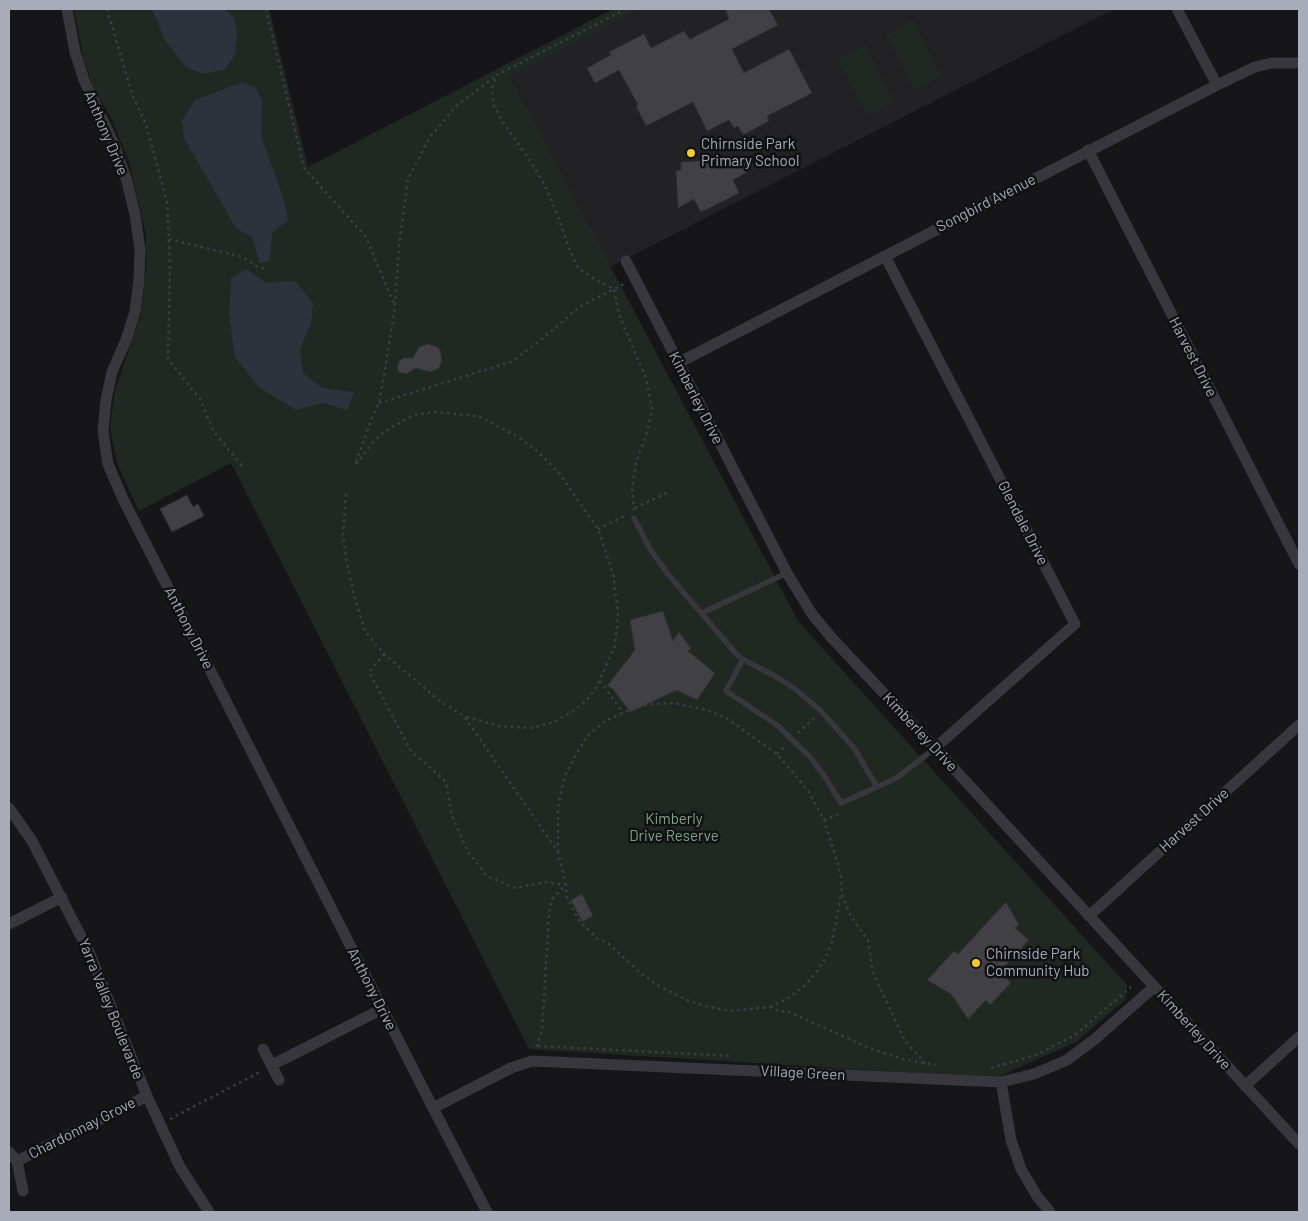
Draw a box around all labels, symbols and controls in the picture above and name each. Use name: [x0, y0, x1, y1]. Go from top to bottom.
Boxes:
street label: Anthony Drive: [80, 88, 132, 178]
place label: Chirnside Park Primary School: [701, 135, 799, 170]
marker: Chirnside Park Primary School: [685, 147, 697, 159]
street label: Songbird Avenue: [933, 170, 1039, 236]
street label: Harvest Drive: [1165, 314, 1221, 400]
street label: Kimberley Drive: [665, 349, 727, 447]
street label: Glendale Drive: [994, 478, 1052, 568]
street label: Anthony Drive: [161, 584, 217, 672]
street label: Kimberley Drive: [879, 689, 961, 775]
street label: Harvest Drive: [1156, 784, 1232, 856]
park label: Kimberly Drive Reserve: [629, 810, 719, 845]
street label: Yarra Valley Boulevarde: [74, 936, 148, 1082]
street label: Anthony Drive: [344, 945, 400, 1033]
place label: Chirnside Park Community Hub: [986, 945, 1089, 980]
marker: Chirnside Park Community Hub: [970, 957, 982, 969]
street label: Kimberley Drive: [1153, 986, 1235, 1074]
street label: Village Green: [760, 1062, 846, 1084]
street label: Chardonnay Grove: [26, 1093, 138, 1163]

